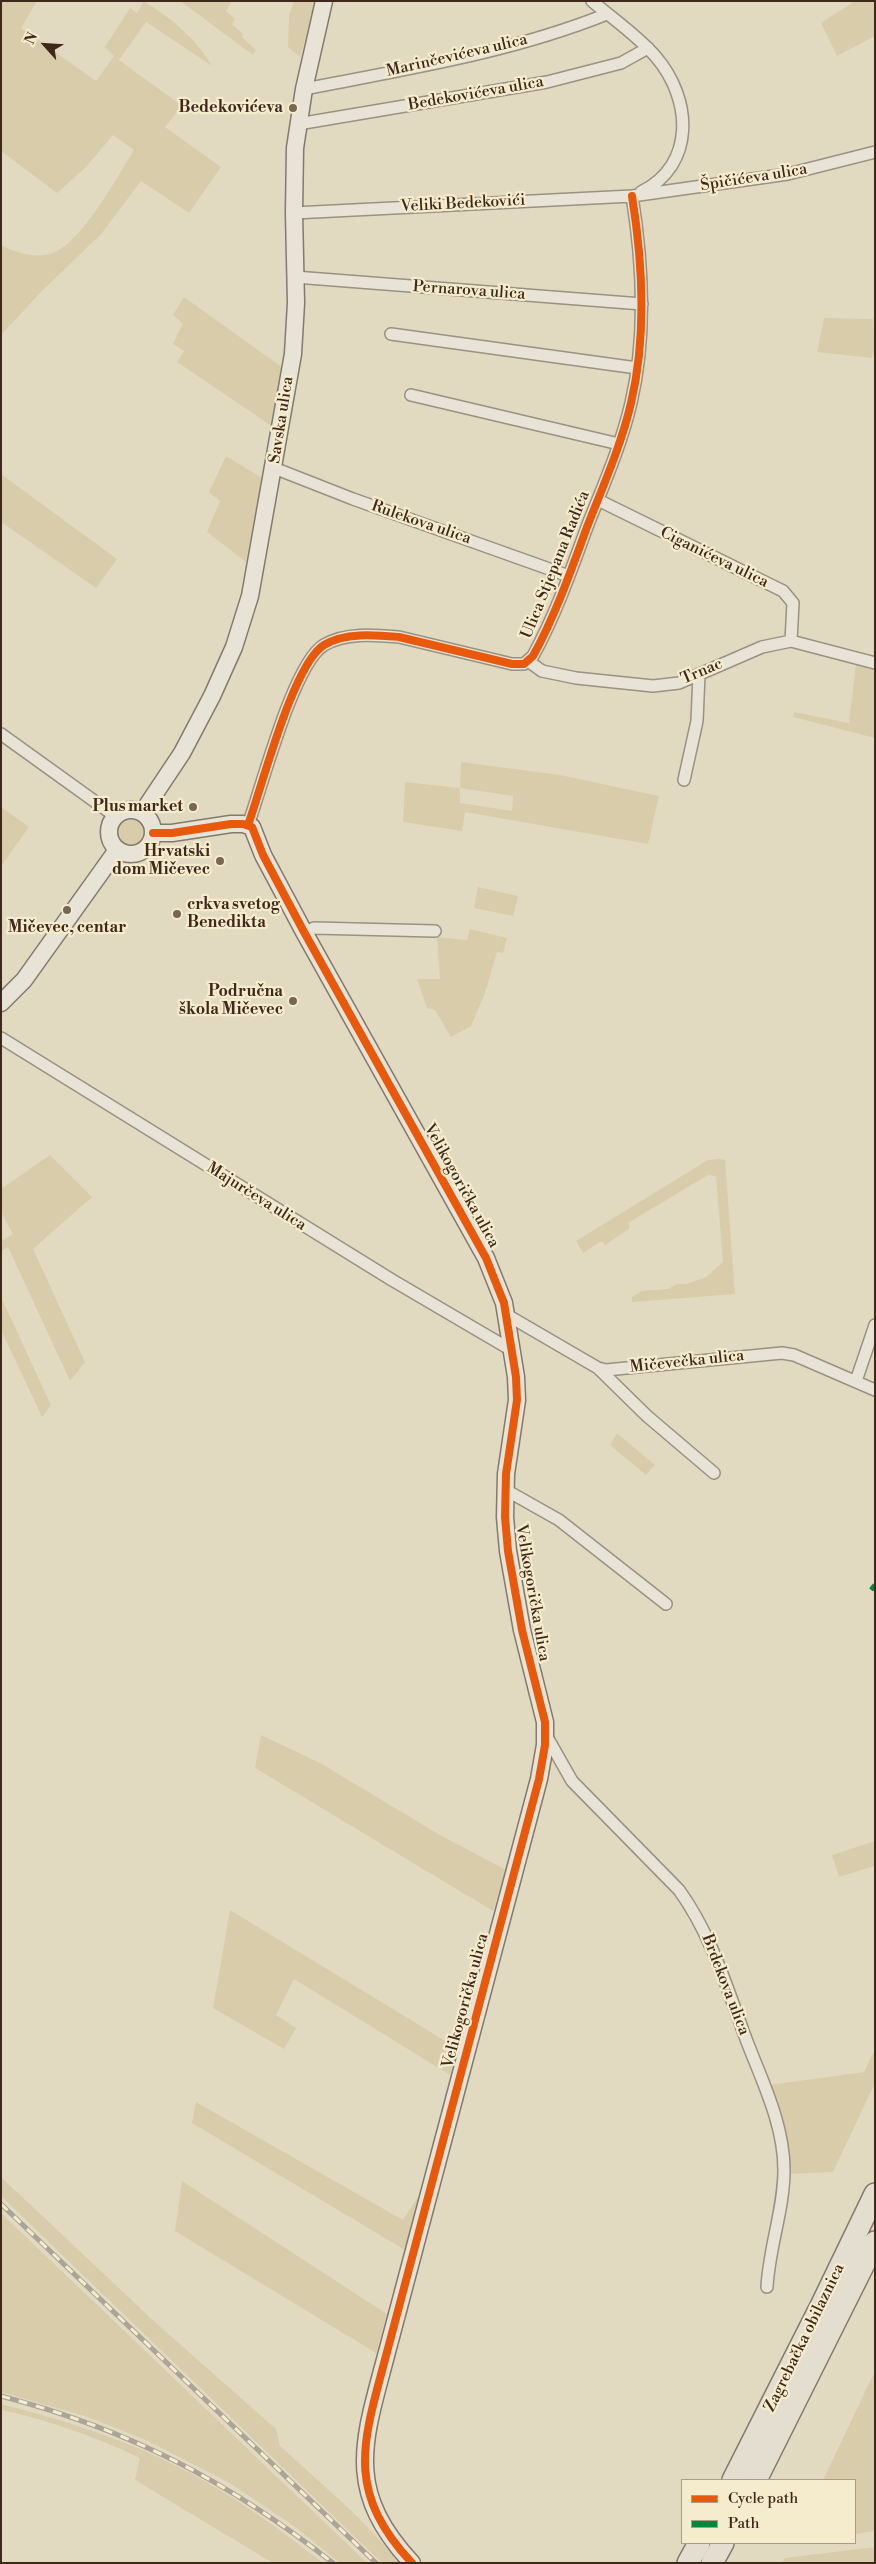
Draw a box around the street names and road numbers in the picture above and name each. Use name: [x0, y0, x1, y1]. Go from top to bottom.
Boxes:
street label: Marinčevićeva ulica: [385, 30, 529, 82]
street label: Bedekovićeva ulica: [407, 73, 545, 115]
street label: Špičićeva ulica: [699, 160, 809, 196]
street label: Veliki Bedekovići: [400, 191, 526, 217]
street label: Pernarova ulica: [412, 277, 526, 305]
street label: Savska ulica: [266, 375, 298, 465]
street label: Ulica Stjepana Radića: [518, 488, 594, 642]
street label: Rulekova ulica: [369, 497, 473, 549]
street label: Ciganićeva ulica: [657, 523, 771, 593]
street label: Trnac: [678, 655, 726, 689]
street label: Velikogorička ulica: [419, 1121, 503, 1251]
street label: Majurčeva ulica: [203, 1159, 309, 1235]
street label: Mičevečka ulica: [629, 1346, 745, 1378]
street label: Velikogorička ulica: [510, 1523, 554, 1663]
street label: Velikogorička ulica: [439, 1931, 493, 2071]
street label: Brdekova ulica: [697, 1932, 753, 2038]
street label: Zagrebačka obilaznica: [761, 2261, 849, 2415]

